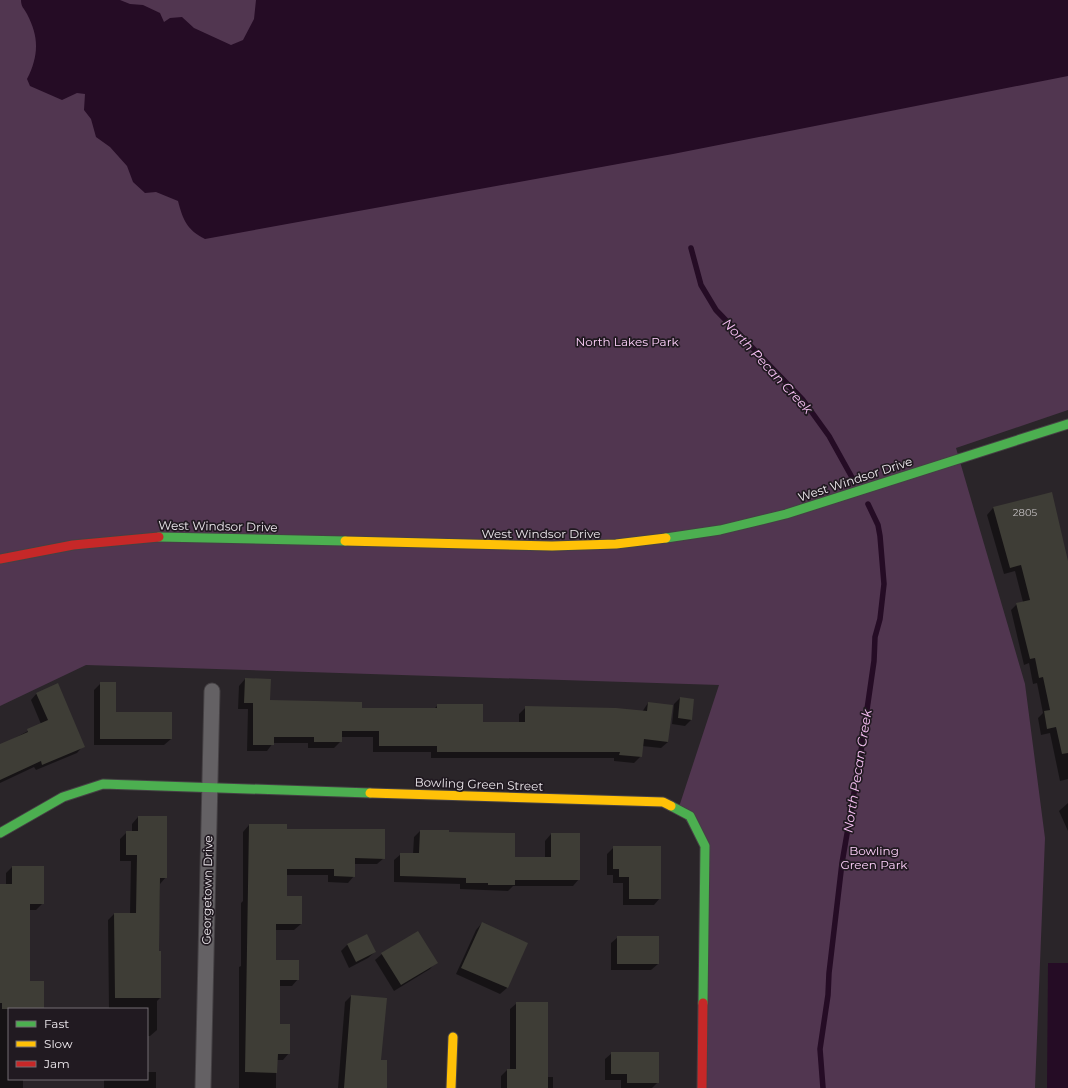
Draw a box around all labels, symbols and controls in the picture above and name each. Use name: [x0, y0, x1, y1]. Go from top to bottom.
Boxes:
water label: North Pecan Creek: [720, 315, 817, 418]
park label: North Lakes Park: [575, 334, 679, 349]
street label: West Windsor Drive: [796, 453, 914, 505]
house number: 2805: [1013, 506, 1038, 519]
street label: West Windsor Drive: [158, 517, 278, 535]
street label: West Windsor Drive: [481, 526, 601, 541]
water label: North Pecan Creek: [839, 707, 875, 834]
street label: Bowling Green Street: [414, 774, 544, 794]
street label: Georgetown Drive: [199, 835, 215, 945]
park label: Bowling Green Park: [840, 843, 908, 872]
legend: [8, 1008, 148, 1080]
text: Fast: [44, 1016, 69, 1031]
text: Slow: [44, 1036, 73, 1051]
text: Jam: [43, 1056, 70, 1071]

